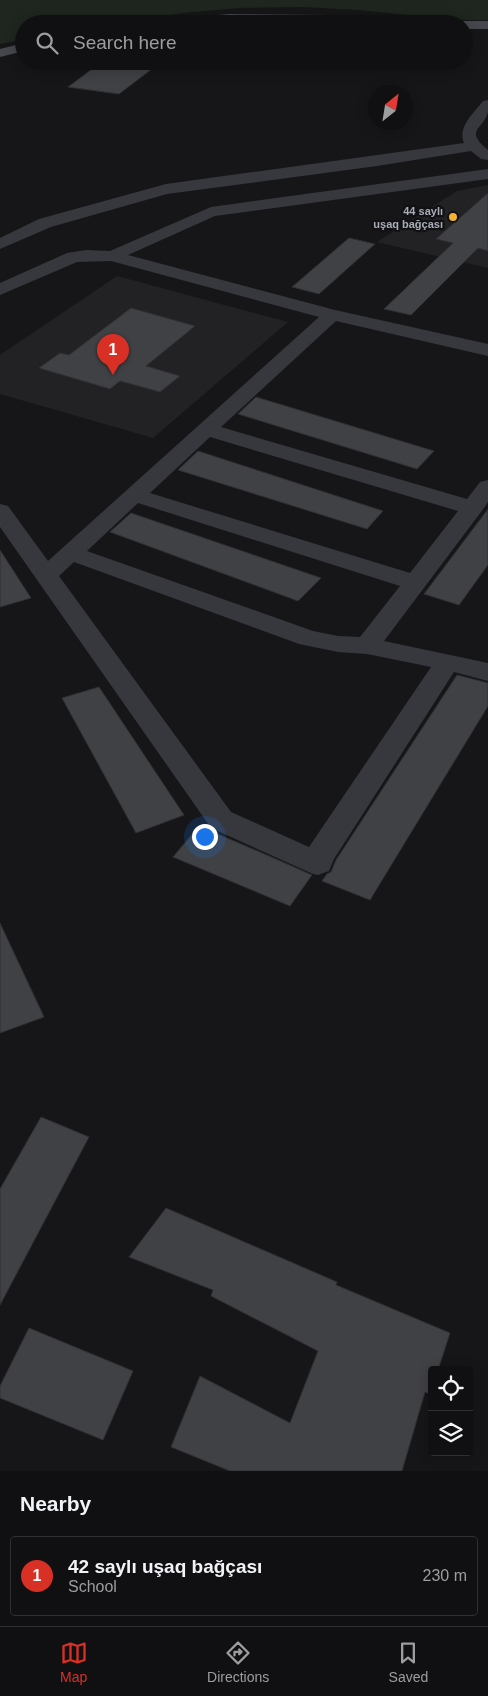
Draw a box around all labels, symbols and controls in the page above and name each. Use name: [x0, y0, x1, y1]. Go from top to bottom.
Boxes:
search box: [15, 15, 473, 70]
icon: search: [33, 29, 61, 57]
text: Search here: [73, 32, 177, 53]
north arrow: [368, 85, 413, 130]
place label: 44 saylı uşaq bağçası: [373, 205, 443, 230]
marker: 44 saylı uşaq bağçası: [447, 211, 459, 223]
pin: 1: [97, 334, 129, 375]
your location: [192, 824, 218, 850]
map controls: [428, 1366, 473, 1456]
button: locate: [428, 1366, 473, 1411]
button: layers: [428, 1411, 473, 1456]
text: Nearby: [20, 1492, 91, 1515]
text: 42 saylı uşaq bağçası: [68, 1556, 262, 1577]
text: 1: [33, 1567, 41, 1584]
text: 230 m: [423, 1567, 467, 1584]
text: School: [68, 1578, 117, 1595]
tab: Map: [60, 1639, 88, 1685]
tab: Directions: [207, 1639, 269, 1685]
tab: Saved: [389, 1639, 428, 1685]

